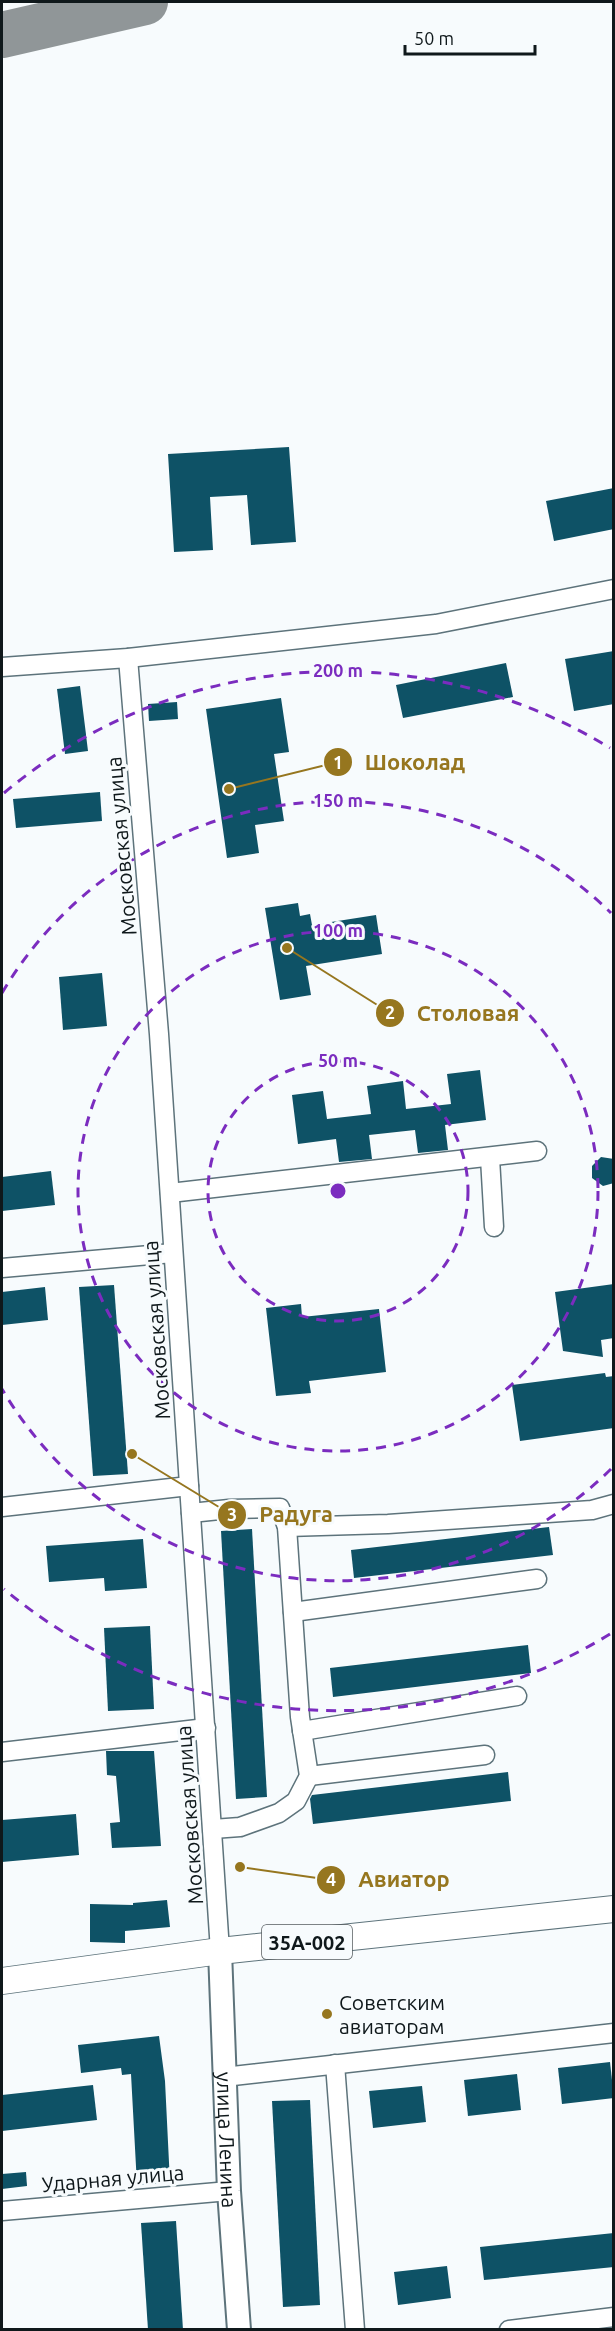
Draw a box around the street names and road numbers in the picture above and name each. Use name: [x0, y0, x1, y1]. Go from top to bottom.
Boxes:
street label: Московская улица: [101, 756, 141, 936]
street label: Московская улица: [138, 1240, 174, 1420]
street label: Московская улица: [171, 1725, 207, 1905]
road number: 35А-002: [262, 1925, 352, 1959]
street label: улица Ленина: [213, 2071, 242, 2209]
street label: Ударная улица: [41, 2160, 185, 2196]

